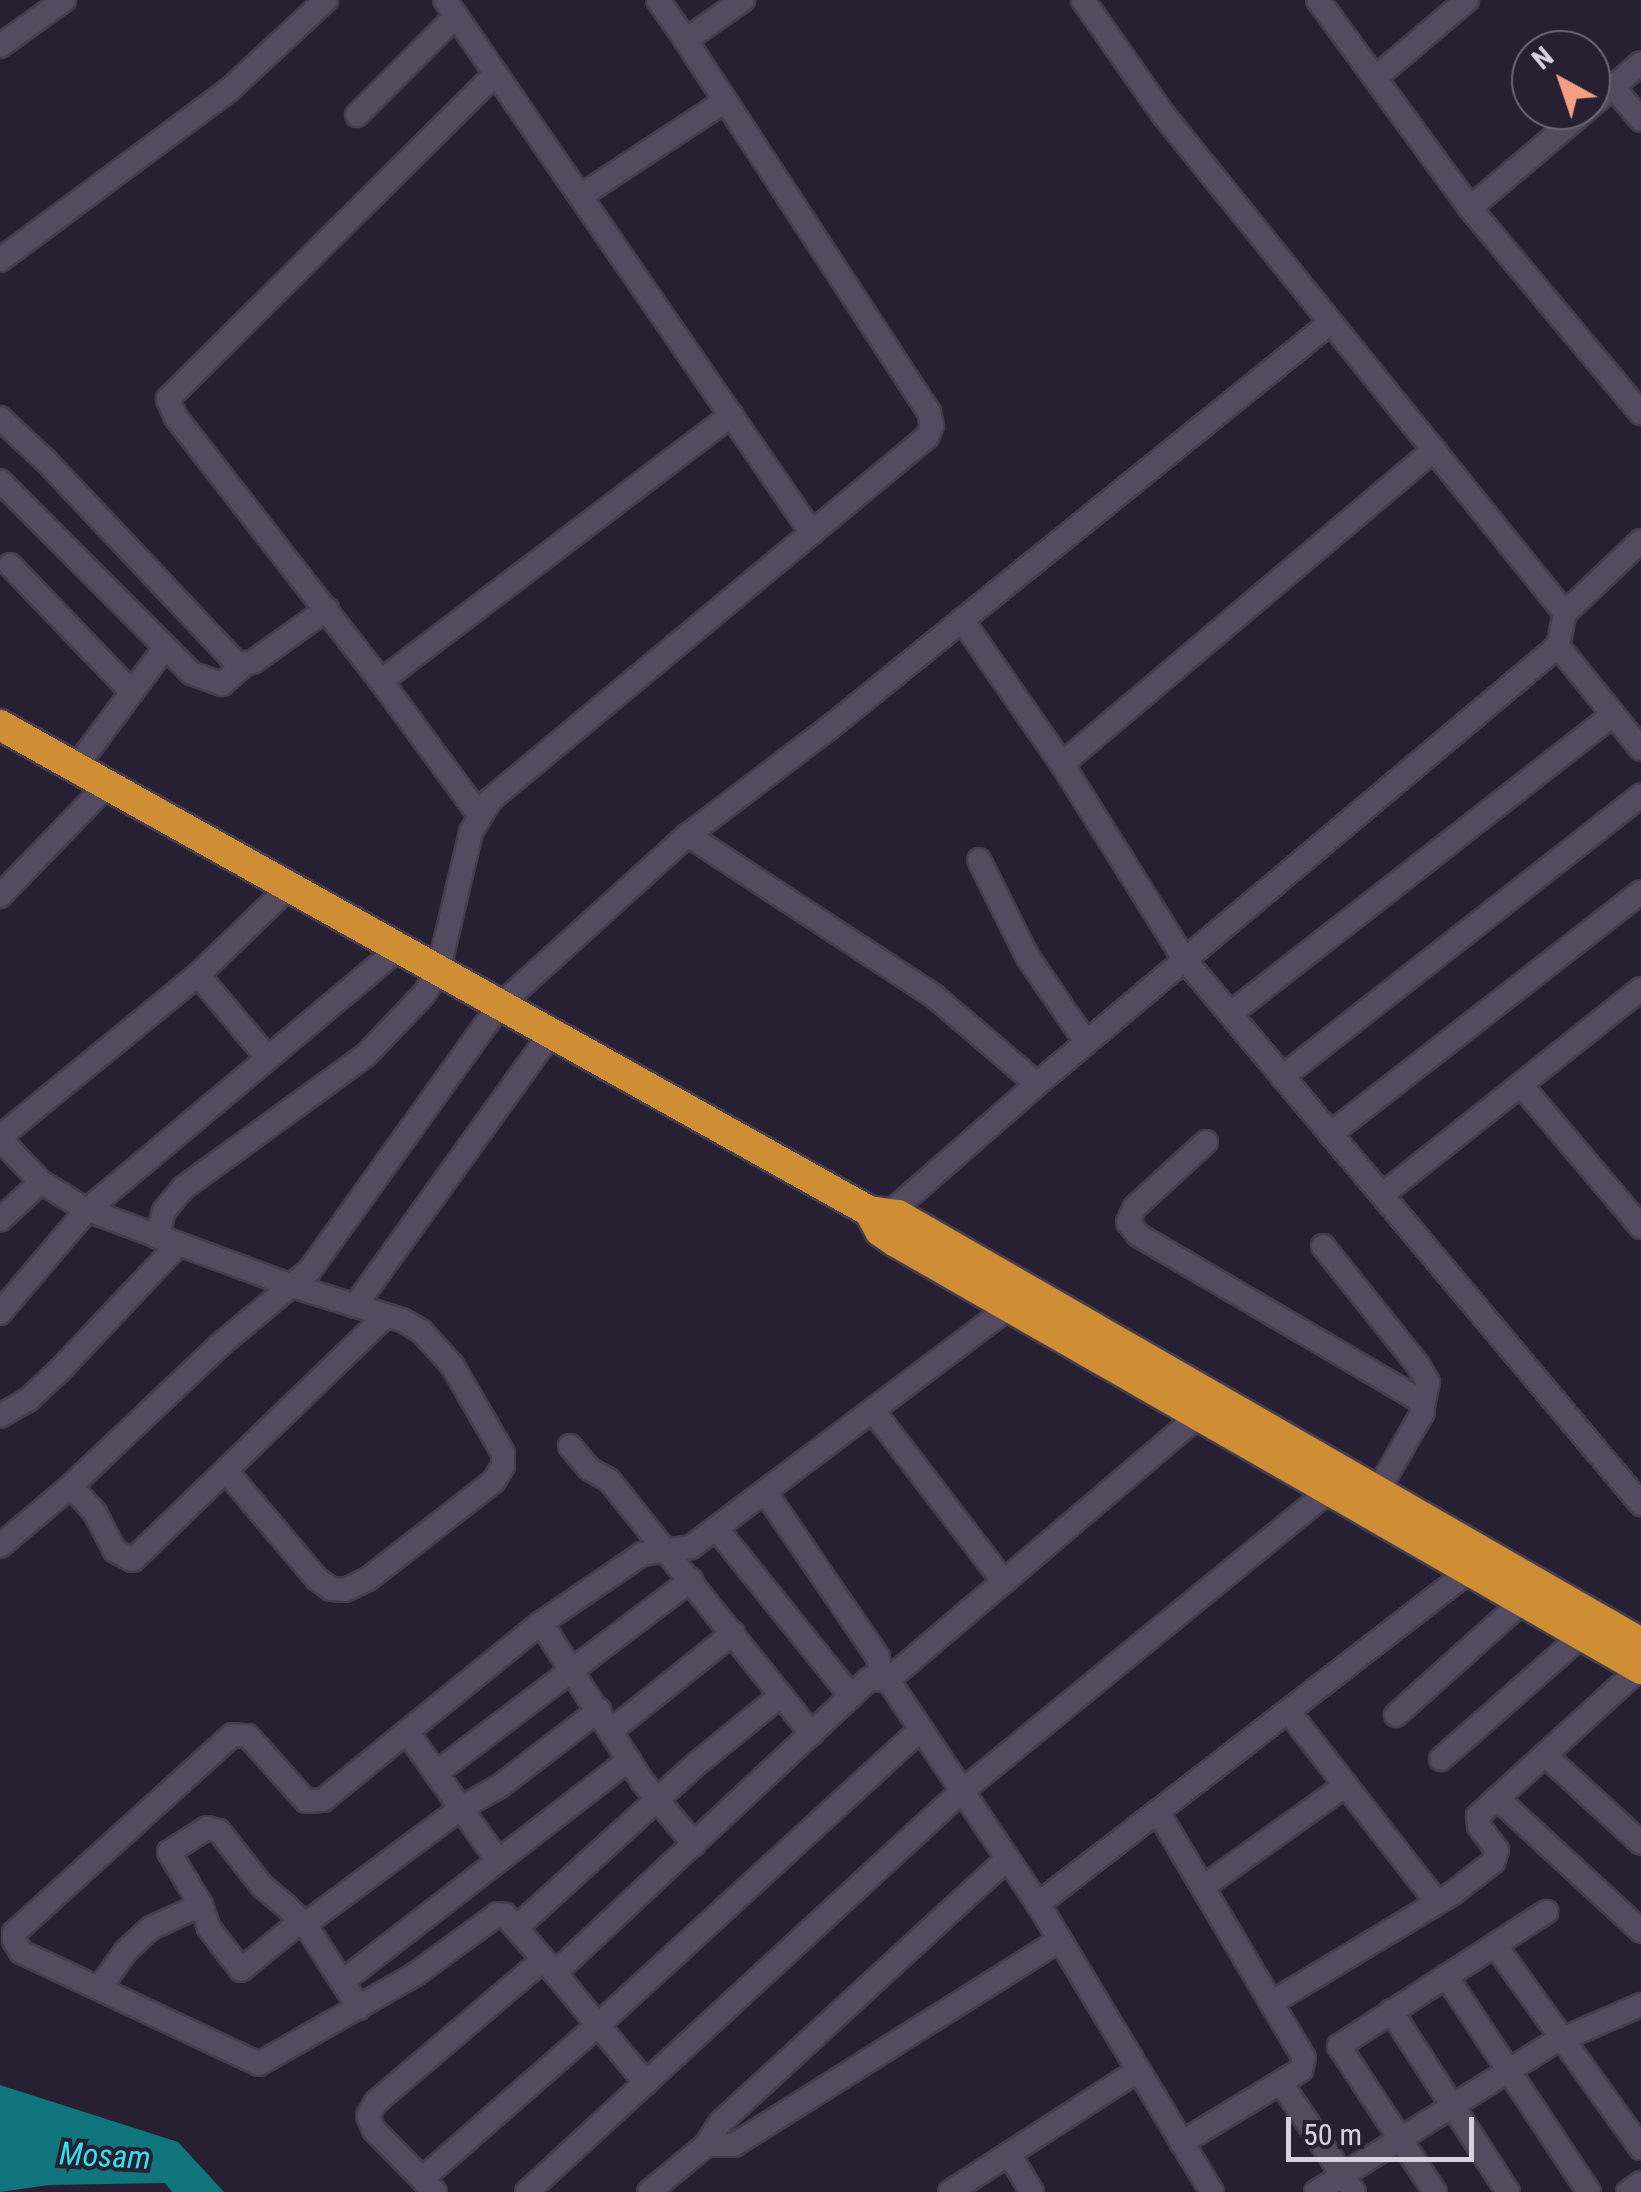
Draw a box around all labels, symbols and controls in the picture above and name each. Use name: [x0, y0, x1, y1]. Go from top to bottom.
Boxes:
north arrow: [1511, 30, 1611, 130]
text: N: [1526, 40, 1560, 76]
scale bar: [1291, 2097, 1478, 2159]
text: 50 m: [1303, 2117, 1362, 2152]
water label: Mosam: [58, 2134, 152, 2178]

